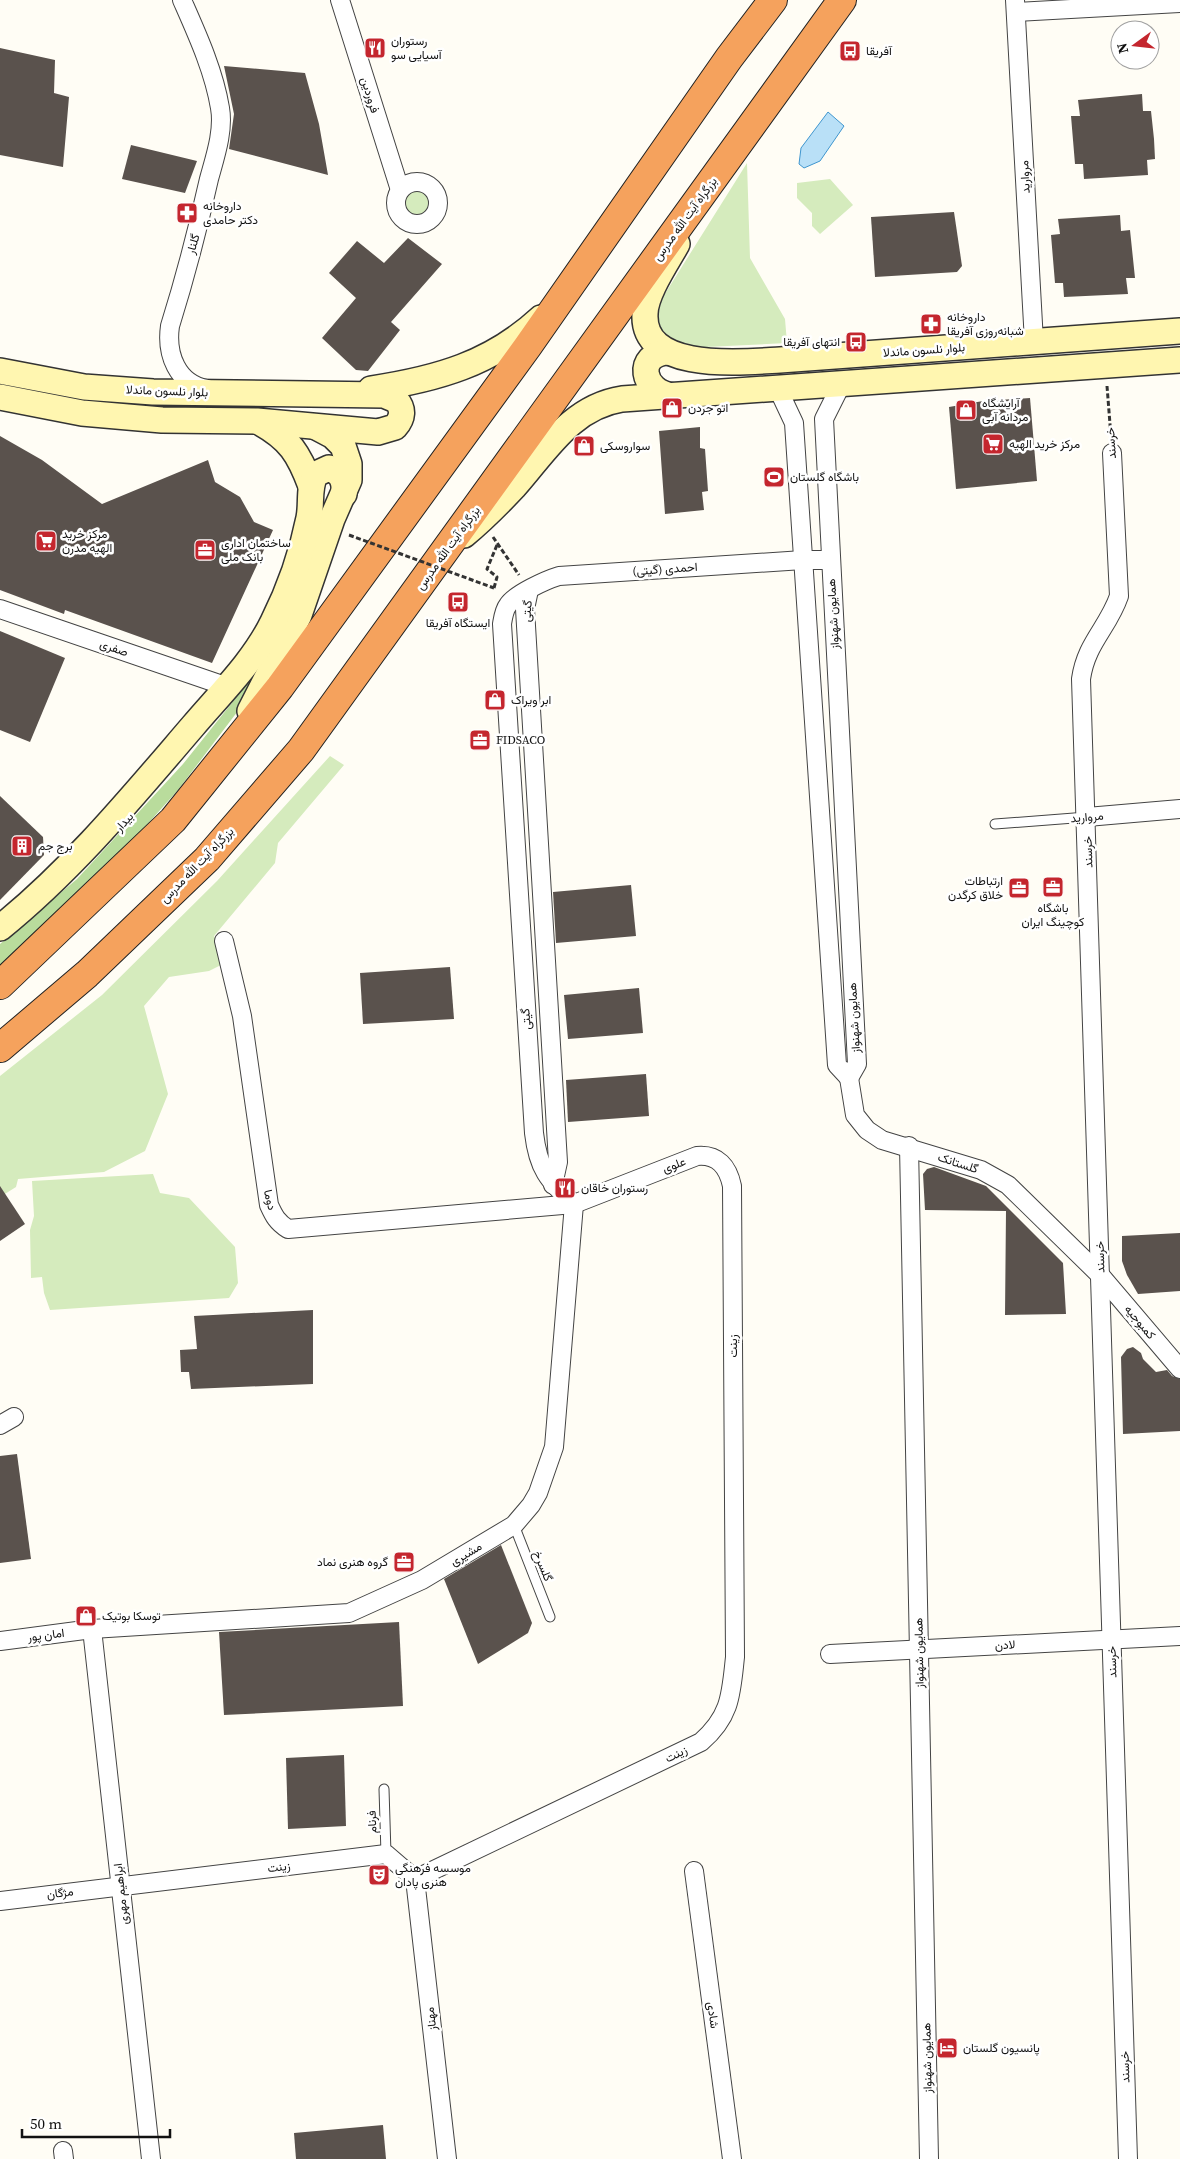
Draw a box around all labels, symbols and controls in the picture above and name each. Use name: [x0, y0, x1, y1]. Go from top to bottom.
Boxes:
north arrow: [1110, 20, 1160, 70]
place label: رستوران آسیایی سو: [391, 33, 443, 63]
restaurant icon: رستوران آسیایی سو: [363, 36, 387, 60]
bus stop icon: آفریقا: [838, 39, 862, 63]
text: N: [1111, 41, 1133, 56]
place label: آفریقا: [866, 43, 893, 59]
street label: فروردین: [357, 75, 383, 115]
street label: مروارید: [1016, 160, 1034, 194]
street label: بزرگراه آیت الله مدرس: [649, 174, 721, 264]
place label: داروخانه دکتر حامدی: [203, 198, 258, 228]
pharmacy icon: داروخانه دکتر حامدی: [175, 201, 199, 225]
street label: گلنار: [182, 232, 204, 257]
place label: داروخانه شبانه‌روزی آفریقا: [947, 309, 1024, 339]
pharmacy icon: داروخانه شبانه‌روزی آفریقا: [919, 312, 943, 336]
bus stop icon: انتهای آفریقا: [844, 330, 868, 354]
place label: انتهای آفریقا: [783, 334, 840, 350]
street label: بلوار نلسون ماندلا: [882, 339, 966, 361]
street label: بلوار نلسون ماندلا: [126, 382, 208, 400]
place label: آرایشگاه مردانه آبی: [982, 395, 1028, 425]
shop icon: اتو جردن: [660, 396, 684, 420]
shop icon: آرایشگاه مردانه آبی: [954, 398, 978, 422]
place label: اتو جردن: [688, 400, 728, 416]
street label: خرسند: [1102, 427, 1120, 459]
supermarket icon: مرکز خرید الهیه: [981, 432, 1005, 456]
shop icon: سواروسکی: [572, 434, 596, 458]
place label: مرکز خرید الهیه: [1009, 436, 1080, 452]
place label: سواروسکی: [600, 438, 650, 454]
sports icon: باشگاه گلستان: [762, 465, 786, 489]
place label: باشگاه گلستان: [790, 469, 859, 485]
street label: بزرگراه آیت الله مدرس: [412, 503, 484, 593]
place label: مرکز خرید الهیه مدرن: [62, 526, 112, 556]
supermarket icon: مرکز خرید الهیه مدرن: [34, 529, 58, 553]
place label: ساختمان اداری بانک ملی: [221, 535, 291, 565]
office icon: ساختمان اداری بانک ملی: [193, 538, 217, 562]
street label: احمدی (گیتی): [632, 559, 698, 579]
street label: همایون شهنواز: [823, 578, 843, 651]
bus stop icon: ایستگاه آفریقا: [446, 590, 470, 614]
street label: گیتی: [518, 600, 536, 622]
place label: ایستگاه آفریقا: [426, 615, 490, 631]
street label: صفری: [98, 636, 130, 660]
shop icon: ابر ویراک: [483, 688, 507, 712]
place label: ابر ویراک: [511, 692, 551, 708]
office icon: FIDSACO: [468, 728, 492, 752]
place label: FIDSACO: [496, 732, 545, 748]
street label: مروارید: [1070, 808, 1104, 826]
street label: بیدار: [110, 809, 137, 836]
street label: بزرگراه آیت الله مدرس: [157, 824, 237, 906]
building icon: برج جم: [10, 834, 34, 858]
street label: خرسند: [1079, 836, 1097, 868]
place label: برج جم: [38, 838, 73, 855]
place label: ارتباطات خلاق کرگدن: [948, 873, 1003, 903]
office icon: باشگاه کوچینگ ایران: [1041, 875, 1065, 899]
office icon: ارتباطات خلاق کرگدن: [1007, 876, 1031, 900]
place label: باشگاه کوچینگ ایران: [1022, 900, 1084, 930]
street label: همایون شهنواز: [844, 982, 864, 1055]
street label: گیتی: [517, 1008, 535, 1030]
street label: گلستانک: [936, 1149, 980, 1177]
street label: علوی: [660, 1153, 688, 1177]
restaurant icon: رستوران خاقان: [553, 1176, 577, 1200]
place label: رستوران خاقان: [581, 1180, 648, 1196]
street label: دوما: [260, 1188, 280, 1212]
street label: خرسند: [1091, 1241, 1109, 1273]
street label: کمبوجیه: [1121, 1301, 1159, 1343]
street label: زینت: [725, 1334, 741, 1358]
street label: مشیری: [447, 1538, 485, 1570]
street label: گلسرخ: [529, 1548, 556, 1584]
office icon: گروه هنری نماد: [392, 1550, 416, 1574]
place label: گروه هنری نماد: [317, 1554, 388, 1570]
shop icon: توسکا بوتیک: [74, 1604, 98, 1628]
place label: توسکا بوتیک: [102, 1608, 161, 1624]
street label: همایون شهنواز: [910, 1618, 928, 1689]
street label: امان پور: [26, 1625, 65, 1645]
street label: لادن: [994, 1636, 1016, 1654]
street label: خرسند: [1103, 1646, 1121, 1678]
street label: زینت: [662, 1742, 690, 1766]
street label: فرنام: [364, 1810, 380, 1834]
street label: زینت: [267, 1858, 291, 1876]
place label: موسسه فرهنگی هنری پادان: [395, 1860, 471, 1890]
street label: ابراهیم مهری: [110, 1863, 132, 1925]
theatre icon: موسسه فرهنگی هنری پادان: [367, 1863, 391, 1887]
street label: مژگان: [46, 1883, 74, 1903]
street label: شادی: [703, 2001, 723, 2029]
street label: مهناز: [422, 2006, 441, 2033]
street label: همایون شهنواز: [918, 2023, 936, 2094]
hotel icon: پانسیون گلستان: [935, 2036, 959, 2060]
place label: پانسیون گلستان: [963, 2040, 1040, 2056]
street label: خرسند: [1116, 2051, 1134, 2083]
scale bar: [22, 2106, 170, 2138]
text: 50 m: [30, 2113, 62, 2134]

